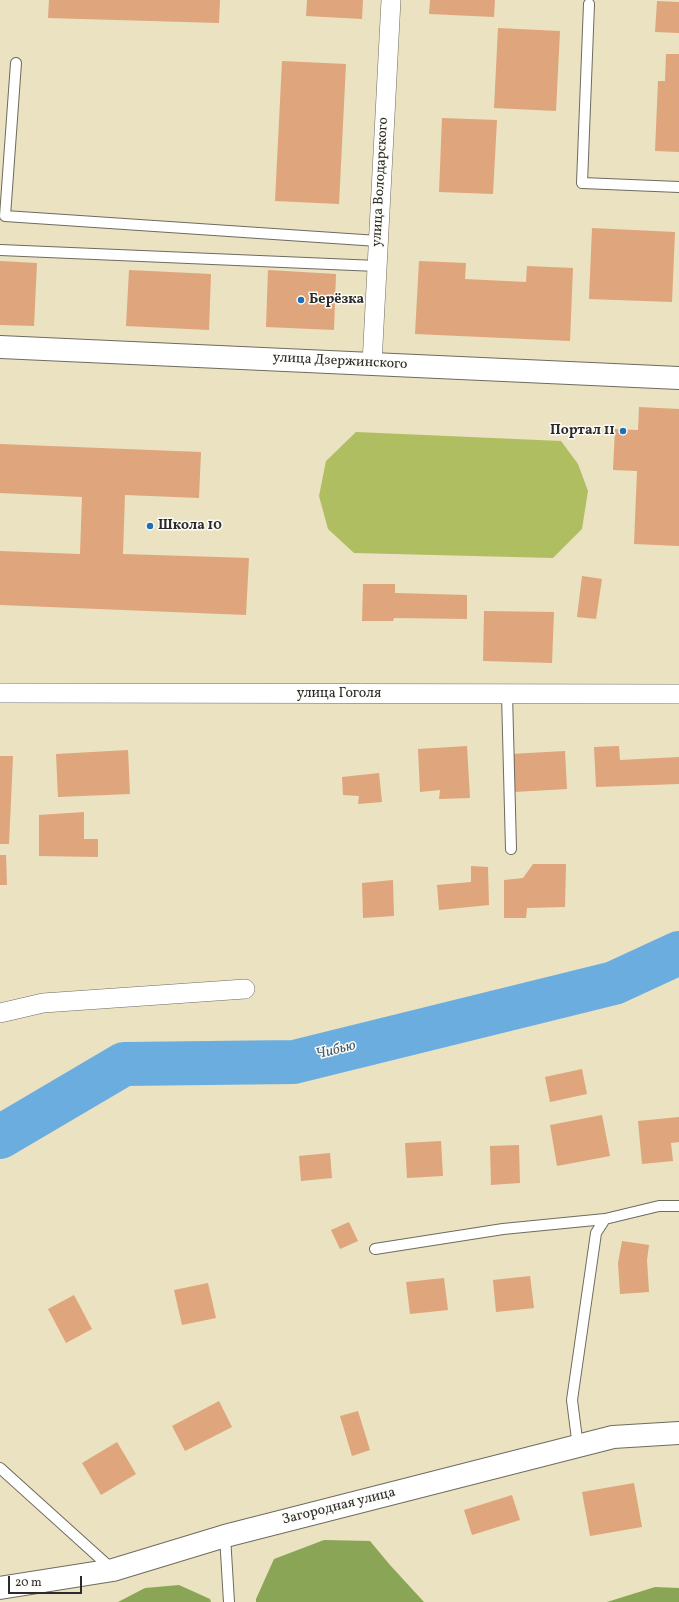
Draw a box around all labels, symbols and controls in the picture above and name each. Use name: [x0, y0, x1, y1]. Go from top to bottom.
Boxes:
street label: улица Володарского: [369, 117, 393, 247]
place label: Берёзка: [309, 292, 364, 308]
marker: Берёзка: [296, 295, 306, 305]
street label: улица Дзержинского: [272, 350, 408, 374]
place label: Портал 11: [550, 423, 615, 439]
marker: Портал 11: [618, 426, 628, 436]
place label: Школа 10: [158, 518, 222, 534]
marker: Школа 10: [145, 521, 155, 531]
street label: улица Гоголя: [297, 686, 381, 702]
water label: Чибью: [314, 1037, 358, 1065]
street label: Загородная улица: [281, 1485, 397, 1529]
scale bar: [10, 1568, 84, 1594]
text: 20 m: [15, 1575, 42, 1591]

